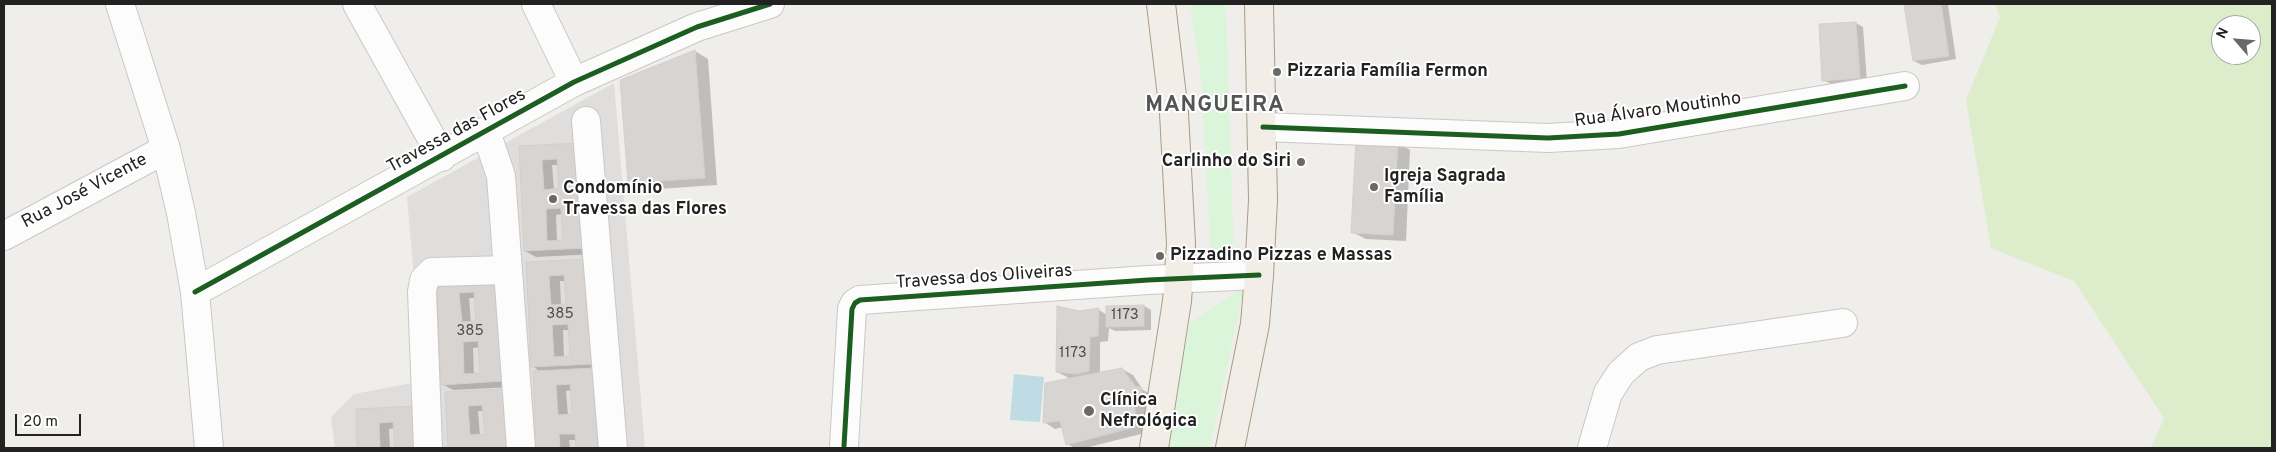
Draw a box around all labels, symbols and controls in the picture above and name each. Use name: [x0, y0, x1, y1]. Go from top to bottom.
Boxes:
north arrow: [2211, 15, 2261, 65]
text: N: [2213, 25, 2233, 42]
place label: Pizzaria Família Fermon: [1287, 61, 1488, 83]
marker: Pizzaria Família Fermon: [1271, 66, 1283, 78]
street label: Travessa das Flores: [384, 85, 530, 179]
street label: Rua Álvaro Moutinho: [1573, 89, 1743, 133]
district label: MANGUEIRA: [1144, 94, 1286, 120]
street label: Rua José Vicente: [19, 150, 151, 234]
place label: Carlinho do Siri: [1162, 151, 1291, 173]
marker: Carlinho do Siri: [1295, 156, 1307, 168]
place label: Igreja Sagrada Família: [1384, 166, 1506, 208]
place label: Condomínio Travessa das Flores: [563, 178, 727, 220]
marker: Igreja Sagrada Família: [1368, 181, 1380, 193]
marker: Condomínio Travessa das Flores: [547, 193, 559, 205]
place label: Pizzadino Pizzas e Massas: [1170, 245, 1392, 267]
marker: Pizzadino Pizzas e Massas: [1154, 250, 1166, 262]
street label: Travessa dos Oliveiras: [895, 261, 1073, 295]
house number: 385: [546, 306, 574, 324]
house number: 1173: [1111, 307, 1139, 325]
house number: 385: [456, 323, 484, 341]
house number: 1173: [1059, 345, 1087, 363]
place label: Clínica Nefrológica: [1100, 390, 1197, 432]
scale bar: [18, 404, 84, 436]
marker: Clínica Nefrológica: [1082, 404, 1096, 418]
text: 20 m: [23, 413, 58, 432]

